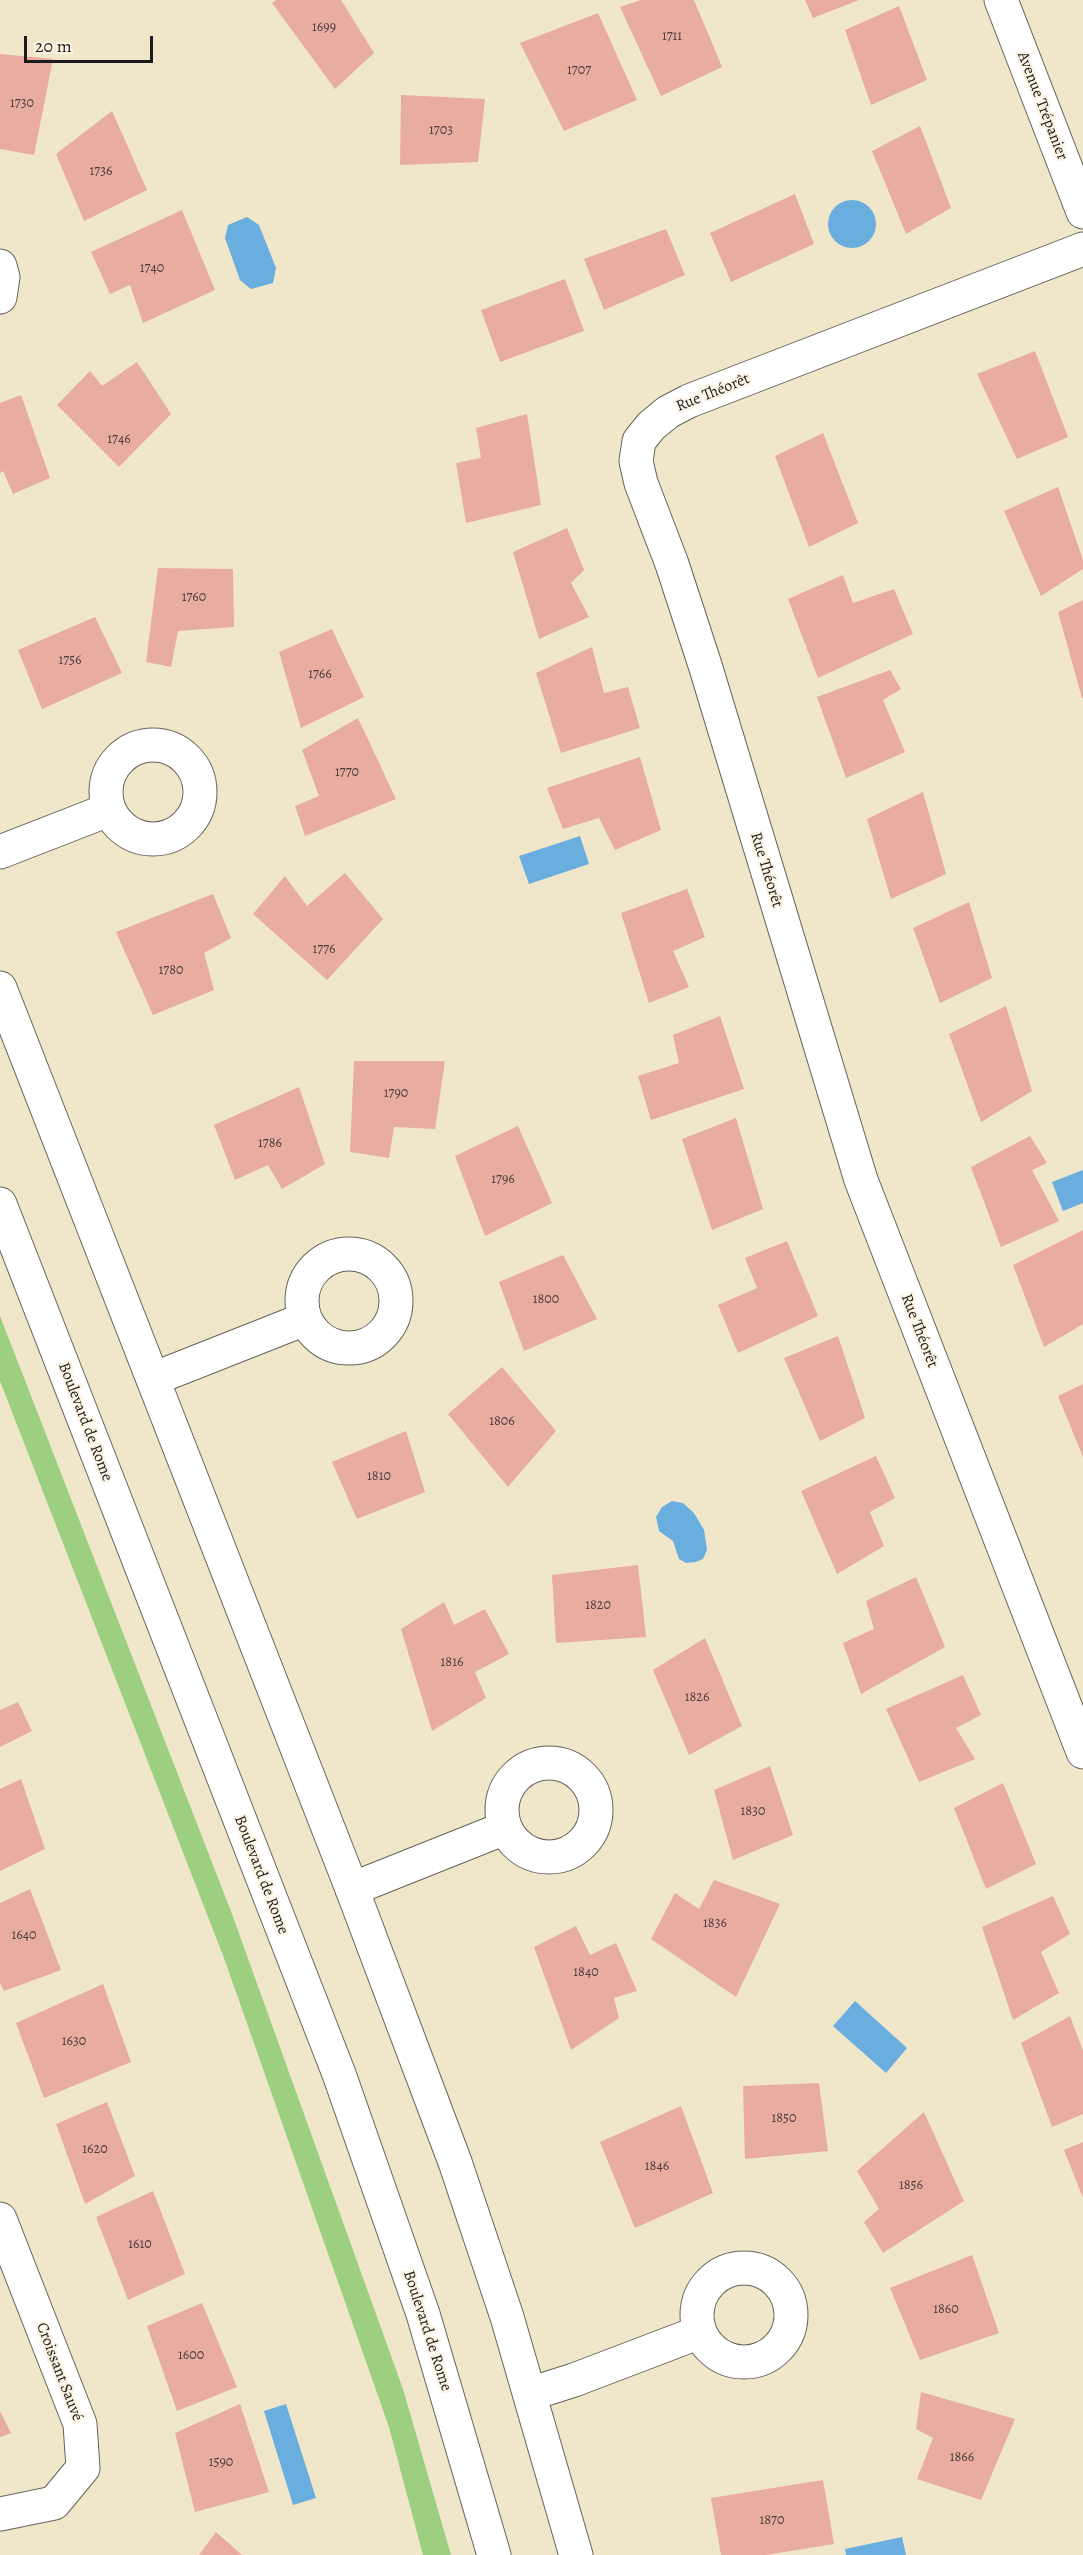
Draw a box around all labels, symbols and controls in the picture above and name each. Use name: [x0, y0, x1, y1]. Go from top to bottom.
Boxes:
house number: 1699: [312, 20, 336, 36]
scale bar: [27, 24, 156, 62]
house number: 1711: [662, 29, 682, 45]
text: 20 m: [35, 34, 72, 58]
street label: Avenue Trépanier: [1012, 49, 1072, 163]
house number: 1707: [567, 63, 591, 79]
house number: 1730: [10, 96, 34, 112]
house number: 1703: [429, 123, 453, 139]
house number: 1736: [90, 164, 112, 180]
house number: 1740: [140, 261, 164, 277]
street label: Rue Théorêt: [673, 370, 753, 416]
house number: 1746: [107, 432, 131, 448]
house number: 1760: [182, 590, 206, 606]
house number: 1756: [58, 653, 82, 669]
house number: 1766: [308, 667, 332, 683]
house number: 1770: [335, 765, 359, 781]
street label: Rue Théorêt: [745, 830, 787, 910]
house number: 1776: [312, 942, 336, 958]
house number: 1780: [159, 963, 183, 979]
house number: 1790: [384, 1086, 408, 1102]
house number: 1786: [258, 1136, 282, 1152]
house number: 1796: [491, 1172, 515, 1188]
street label: Rue Théorêt: [896, 1291, 942, 1371]
house number: 1800: [533, 1292, 559, 1308]
street label: Boulevard de Rome: [53, 1360, 117, 1484]
house number: 1806: [489, 1414, 515, 1430]
house number: 1810: [367, 1469, 391, 1485]
house number: 1820: [585, 1598, 611, 1614]
house number: 1816: [441, 1655, 463, 1671]
house number: 1826: [685, 1690, 709, 1706]
house number: 1830: [741, 1804, 765, 1820]
street label: Boulevard de Rome: [229, 1813, 293, 1937]
house number: 1836: [703, 1916, 727, 1932]
house number: 1640: [11, 1928, 37, 1944]
house number: 1840: [573, 1965, 599, 1981]
house number: 1630: [62, 2034, 86, 2050]
house number: 1850: [771, 2111, 797, 2127]
house number: 1620: [82, 2142, 108, 2158]
house number: 1846: [645, 2159, 669, 2175]
house number: 1856: [899, 2178, 923, 2194]
house number: 1610: [128, 2237, 152, 2253]
street label: Boulevard de Rome: [398, 2268, 456, 2394]
house number: 1860: [933, 2302, 959, 2318]
street label: Croissant Sauvé: [31, 2320, 87, 2424]
house number: 1600: [178, 2348, 204, 2364]
house number: 1866: [950, 2450, 974, 2466]
house number: 1590: [209, 2455, 233, 2471]
house number: 1870: [760, 2513, 784, 2529]

